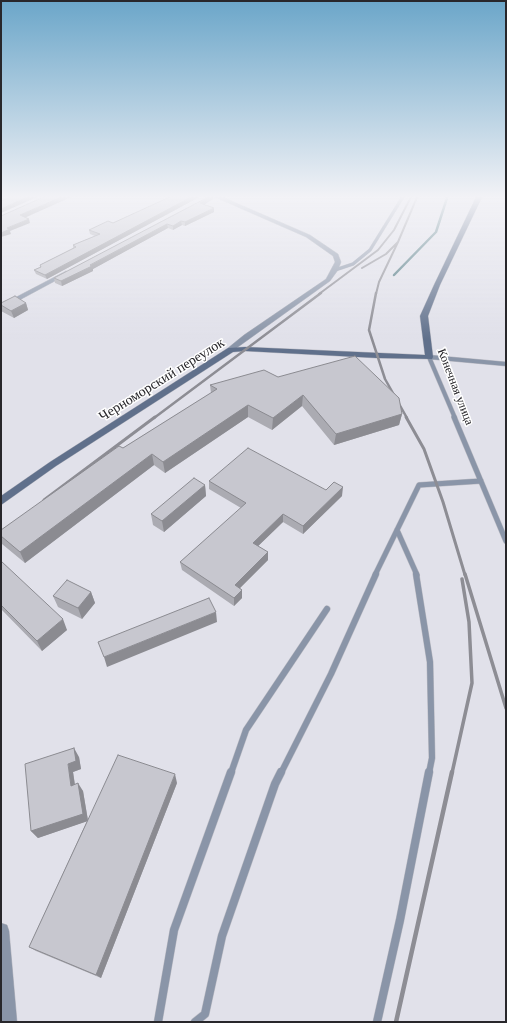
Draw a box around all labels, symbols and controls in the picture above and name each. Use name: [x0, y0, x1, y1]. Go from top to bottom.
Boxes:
street label: Черноморский переулок: [96, 335, 228, 425]
street label: Конечная улица: [434, 347, 476, 427]

